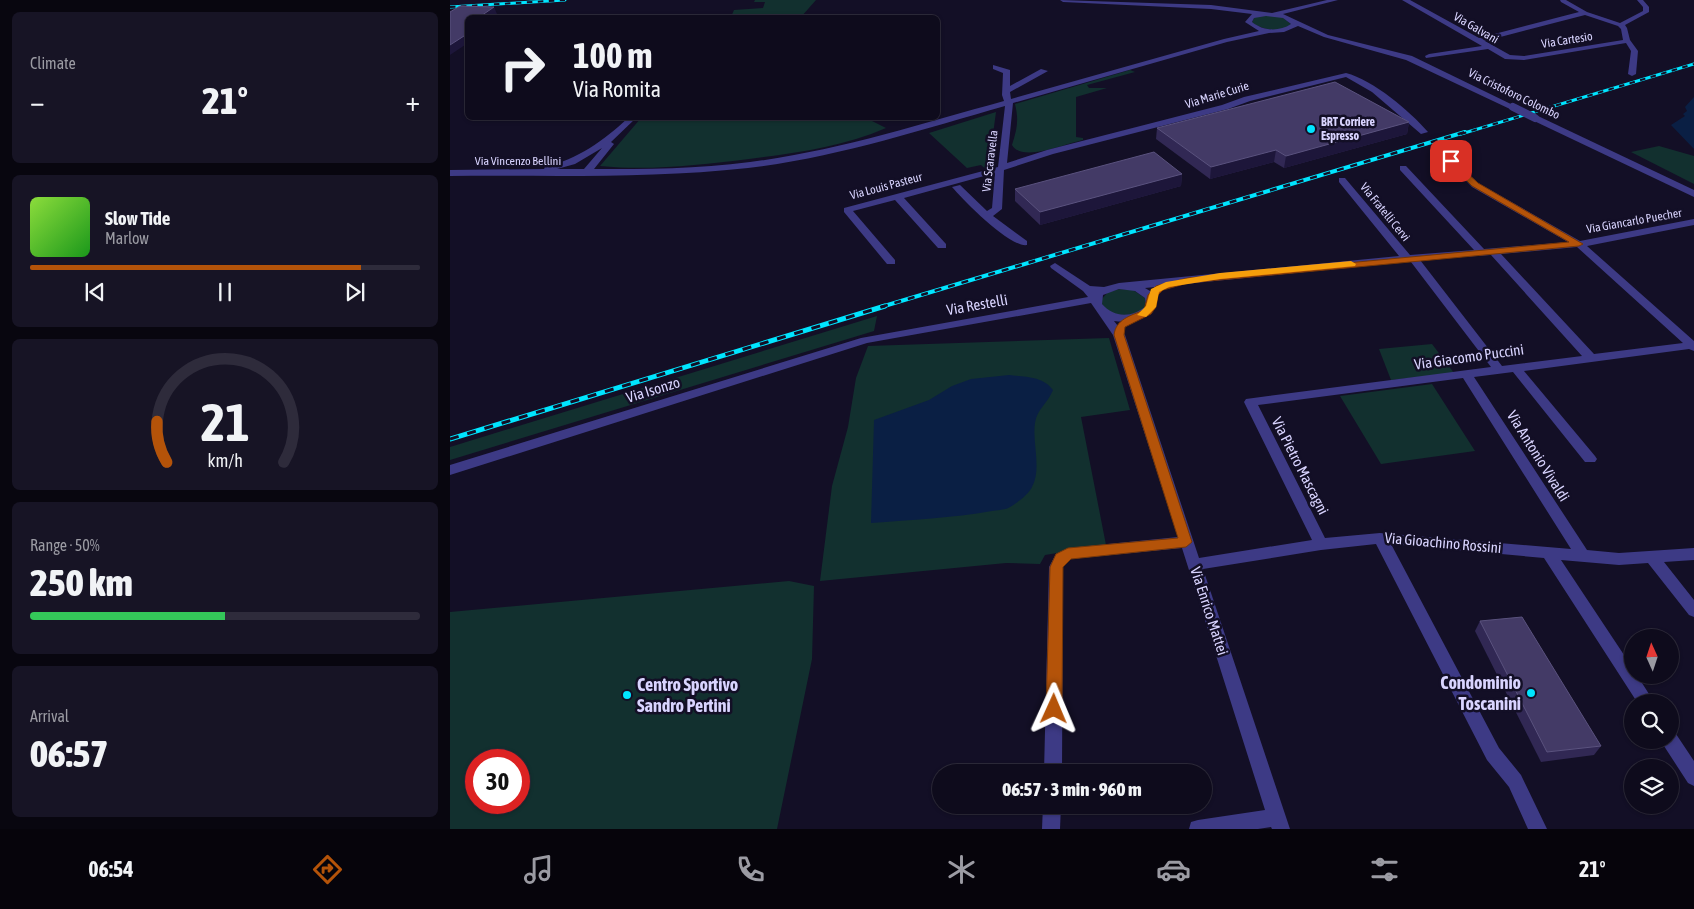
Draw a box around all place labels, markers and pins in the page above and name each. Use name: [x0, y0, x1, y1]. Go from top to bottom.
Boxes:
place label: BRT Corriere Espresso: [1321, 115, 1375, 143]
marker: BRT Corriere Espresso: [1305, 123, 1317, 135]
pin: [1430, 140, 1472, 182]
place label: Condominio Toscanini: [1440, 672, 1521, 714]
place label: Centro Sportivo Sandro Pertini: [637, 674, 738, 716]
marker: Condominio Toscanini: [1525, 687, 1537, 699]
marker: Centro Sportivo Sandro Pertini: [621, 689, 633, 701]

